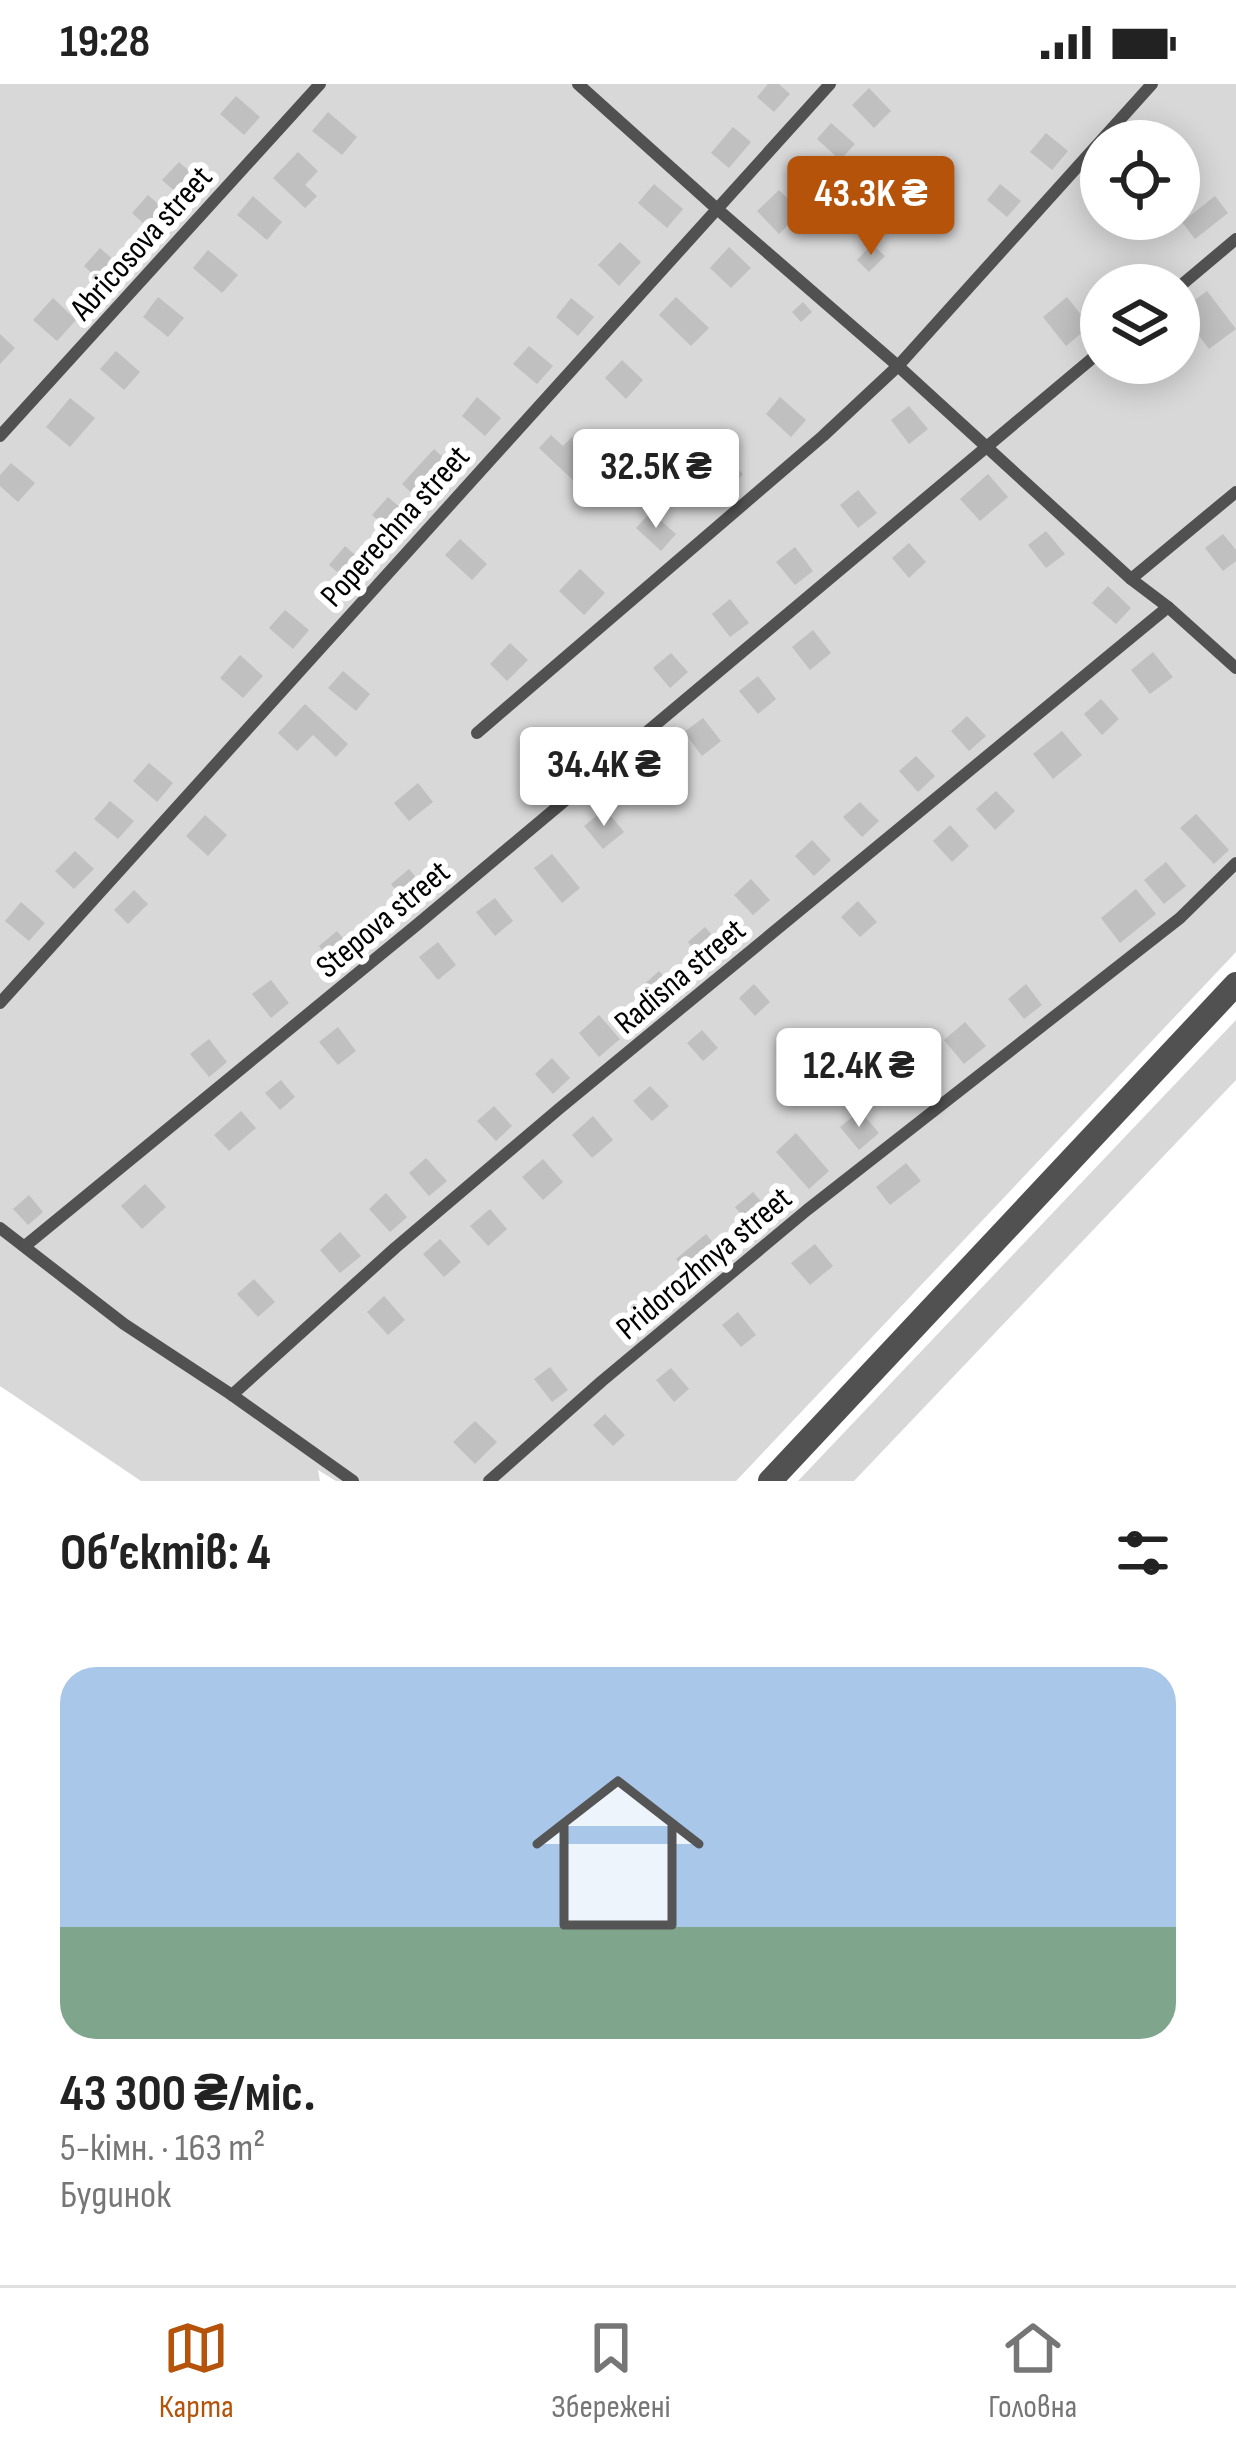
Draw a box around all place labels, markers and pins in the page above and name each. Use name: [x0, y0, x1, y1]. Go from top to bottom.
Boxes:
pin: 43.3K ₴: [760, 156, 982, 258]
pin: 32.5K ₴: [545, 429, 767, 531]
pin: 34.4K ₴: [493, 727, 715, 829]
pin: 12.4K ₴: [748, 1028, 970, 1130]

